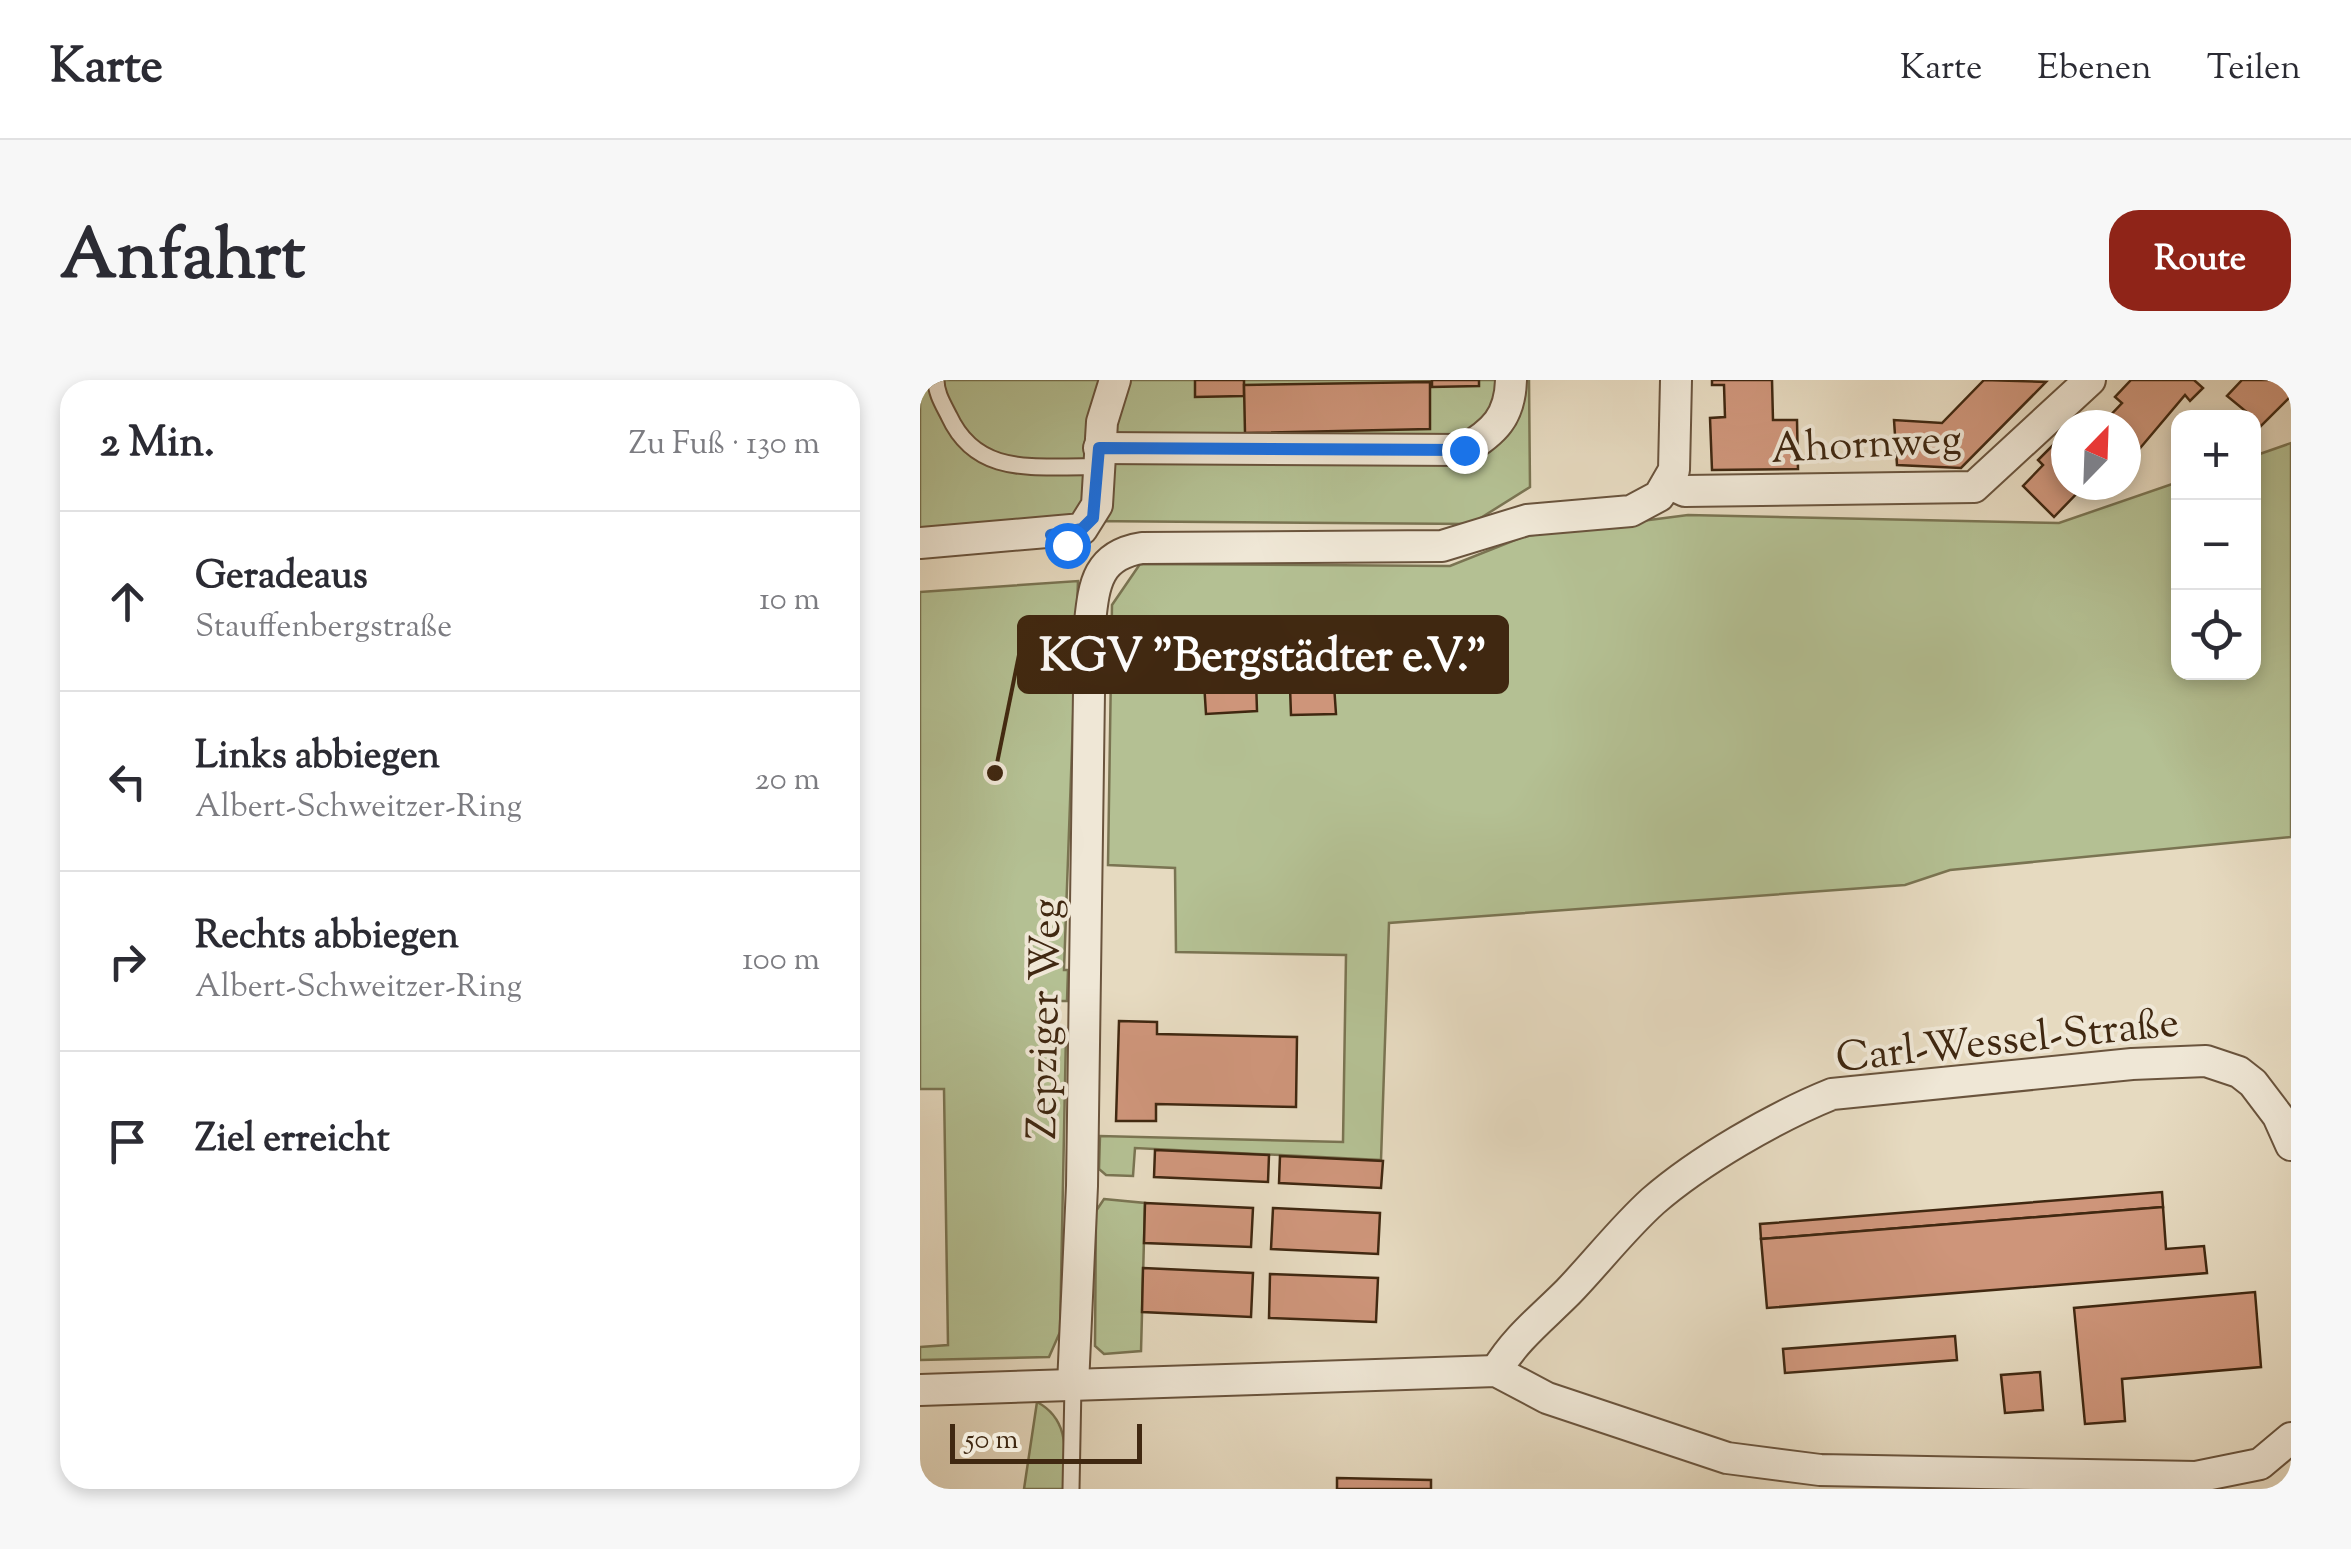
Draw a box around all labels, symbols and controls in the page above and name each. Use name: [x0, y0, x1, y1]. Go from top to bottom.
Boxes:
text: Karte: [50, 35, 163, 104]
text: Karte: [1900, 44, 1982, 95]
text: Ebenen: [2037, 44, 2152, 95]
text: Teilen: [2207, 44, 2301, 95]
text: Anfahrt: [60, 210, 305, 310]
button: Route: [2109, 210, 2291, 311]
north arrow: [2051, 410, 2141, 500]
map controls: [2171, 410, 2261, 680]
button: +: [2171, 410, 2261, 500]
street label: Ahornweg: [1769, 412, 1963, 482]
text: 2 Min.: [100, 415, 215, 475]
text: Zu Fuß · 130 m: [629, 422, 820, 468]
route end: [1442, 428, 1488, 474]
button: −: [2171, 500, 2261, 590]
route start: [1045, 523, 1091, 569]
text: Geradeaus: [195, 551, 368, 605]
icon: ahead: [100, 574, 155, 629]
text: 10 m: [759, 578, 820, 624]
button: locate: [2171, 590, 2261, 680]
text: Stauffenbergstraße: [195, 605, 452, 651]
callout: KGV "Bergstädter e.V.": [1019, 617, 1507, 692]
text: KGV "Bergstädter e.V.": [1039, 627, 1487, 692]
text: Links abbiegen: [195, 731, 440, 785]
icon: left: [100, 754, 155, 809]
text: 20 m: [755, 758, 820, 804]
text: Albert-Schweitzer-Ring: [195, 785, 522, 831]
street label: Zepziger Weg: [1015, 898, 1079, 1140]
text: Rechts abbiegen: [195, 911, 459, 965]
icon: right: [100, 934, 155, 989]
text: 100 m: [742, 938, 820, 984]
text: Albert-Schweitzer-Ring: [195, 965, 522, 1011]
street label: Carl-Wessel-Straße: [1833, 995, 2182, 1091]
icon: arrive: [100, 1114, 155, 1169]
text: Ziel erreicht: [195, 1114, 390, 1168]
scale bar: [950, 1419, 1142, 1464]
text: 50 m: [965, 1421, 1019, 1461]

